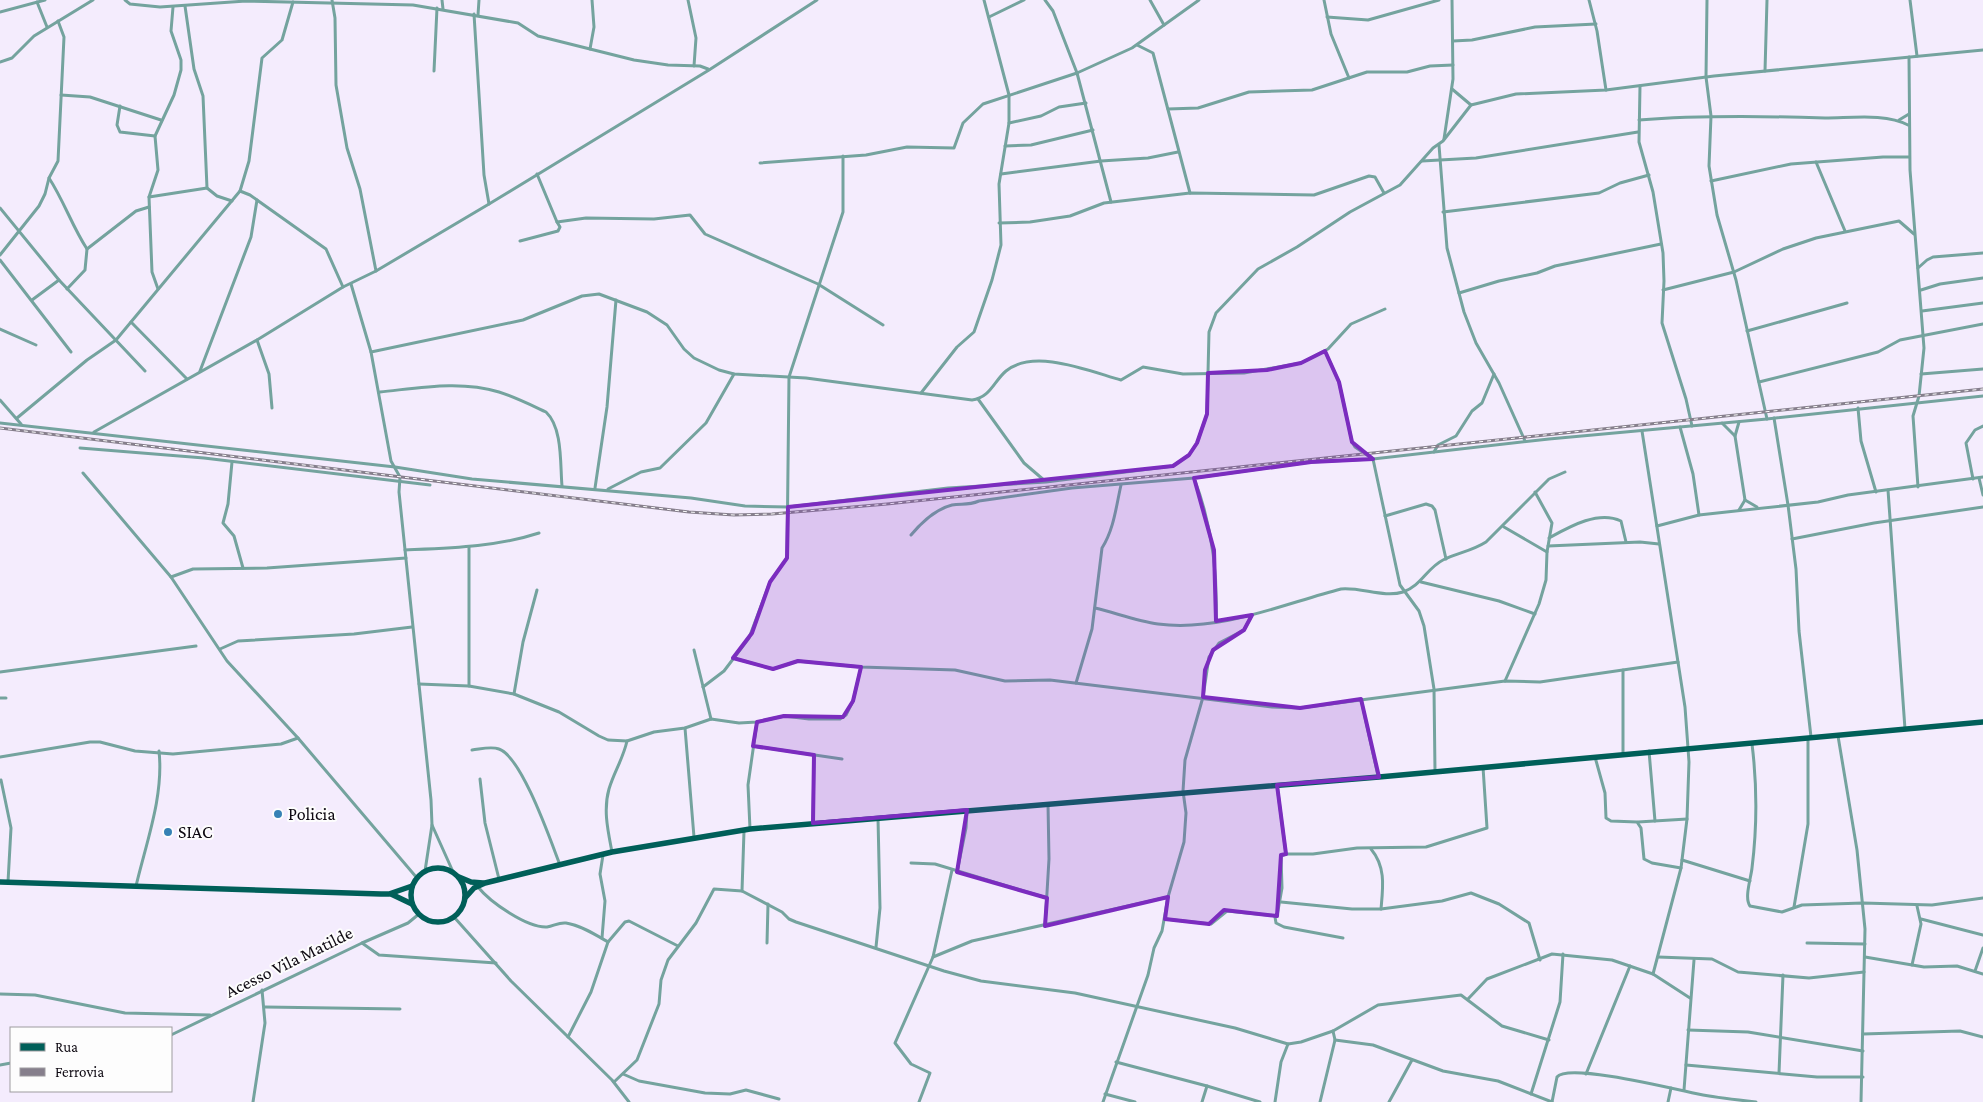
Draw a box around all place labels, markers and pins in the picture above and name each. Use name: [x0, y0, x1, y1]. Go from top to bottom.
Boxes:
place label: Policia: [288, 804, 336, 824]
marker: Policia: [272, 808, 284, 820]
place label: SIAC: [178, 822, 213, 842]
marker: SIAC: [162, 826, 174, 838]

